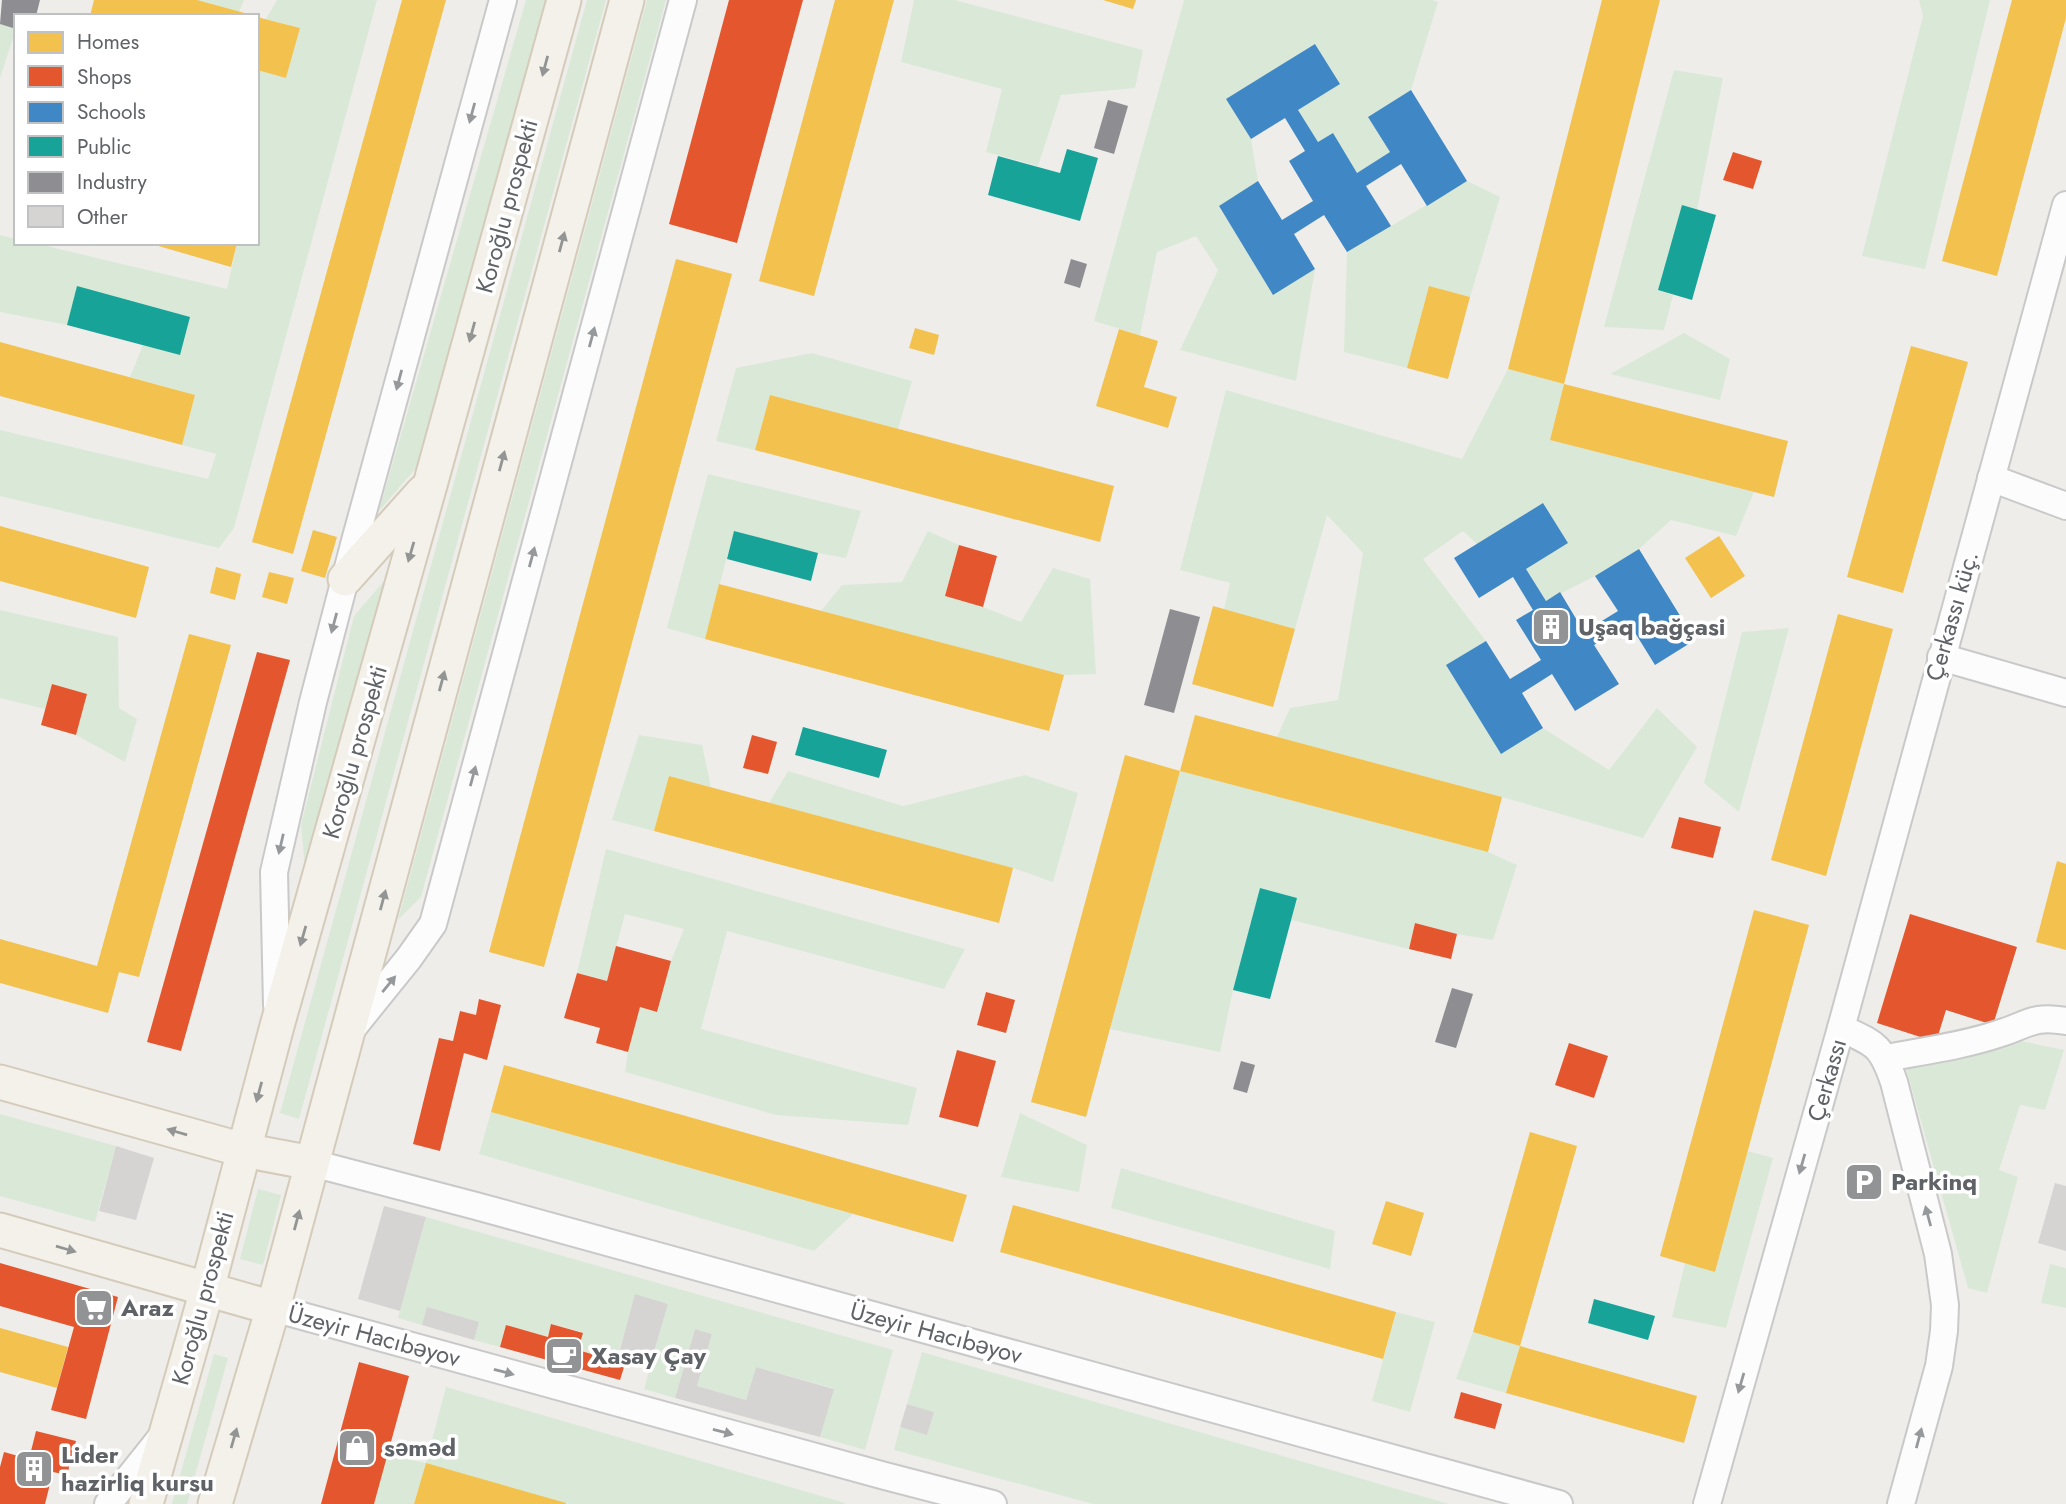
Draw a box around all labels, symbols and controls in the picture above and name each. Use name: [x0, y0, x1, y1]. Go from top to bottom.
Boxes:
legend: [14, 14, 259, 245]
text: Homes: [77, 27, 139, 57]
one-way arrow: [540, 56, 550, 77]
text: Shops: [77, 62, 131, 92]
text: Schools: [77, 97, 146, 127]
one-way arrow: [466, 102, 477, 124]
street label: Koroğlu prospekti: [466, 115, 547, 297]
text: Public: [77, 132, 131, 162]
text: Industry: [77, 167, 148, 197]
text: Other: [77, 202, 128, 232]
one-way arrow: [557, 231, 567, 252]
one-way arrow: [466, 322, 477, 344]
one-way arrow: [587, 326, 598, 348]
one-way arrow: [394, 370, 404, 391]
one-way arrow: [497, 450, 508, 472]
one-way arrow: [405, 541, 416, 563]
one-way arrow: [528, 546, 538, 567]
street label: Çerkassı küç.: [1916, 547, 1987, 685]
building icon: Uşaq bağçasi: [1530, 606, 1572, 648]
place label: Uşaq bağçasi: [1578, 609, 1725, 644]
one-way arrow: [328, 612, 339, 634]
street label: Koroğlu prospekti: [313, 661, 396, 843]
one-way arrow: [438, 670, 448, 691]
one-way arrow: [468, 765, 479, 787]
one-way arrow: [275, 833, 286, 855]
one-way arrow: [378, 889, 389, 911]
one-way arrow: [297, 925, 307, 946]
one-way arrow: [381, 976, 396, 994]
street label: Çerkassı: [1798, 1034, 1855, 1125]
one-way arrow: [253, 1081, 264, 1103]
one-way arrow: [166, 1126, 187, 1136]
one-way arrow: [1797, 1154, 1807, 1175]
parking icon: Parkinq: [1843, 1161, 1885, 1203]
place label: Parkinq: [1891, 1164, 1977, 1199]
one-way arrow: [1922, 1204, 1933, 1226]
street label: Koroğlu prospekti: [162, 1207, 243, 1389]
one-way arrow: [292, 1209, 302, 1230]
one-way arrow: [55, 1244, 77, 1255]
supermarket icon: Araz: [73, 1287, 115, 1329]
place label: Araz: [120, 1290, 174, 1325]
street label: Üzeyir Hacıbəyov: [846, 1293, 1027, 1372]
street label: Üzeyir Hacıbəyov: [284, 1296, 465, 1375]
cafe icon: Xasay Çay: [543, 1335, 585, 1377]
place label: Xasay Çay: [591, 1338, 707, 1373]
one-way arrow: [494, 1367, 515, 1377]
one-way arrow: [1735, 1372, 1746, 1394]
shop icon: səməd: [336, 1427, 378, 1469]
one-way arrow: [712, 1427, 734, 1438]
one-way arrow: [1914, 1427, 1924, 1448]
one-way arrow: [230, 1428, 240, 1449]
place label: səməd: [384, 1430, 456, 1465]
place label: Lider hazirliq kursu: [61, 1437, 214, 1500]
building icon: Lider hazirliq kursu: [13, 1448, 55, 1490]

